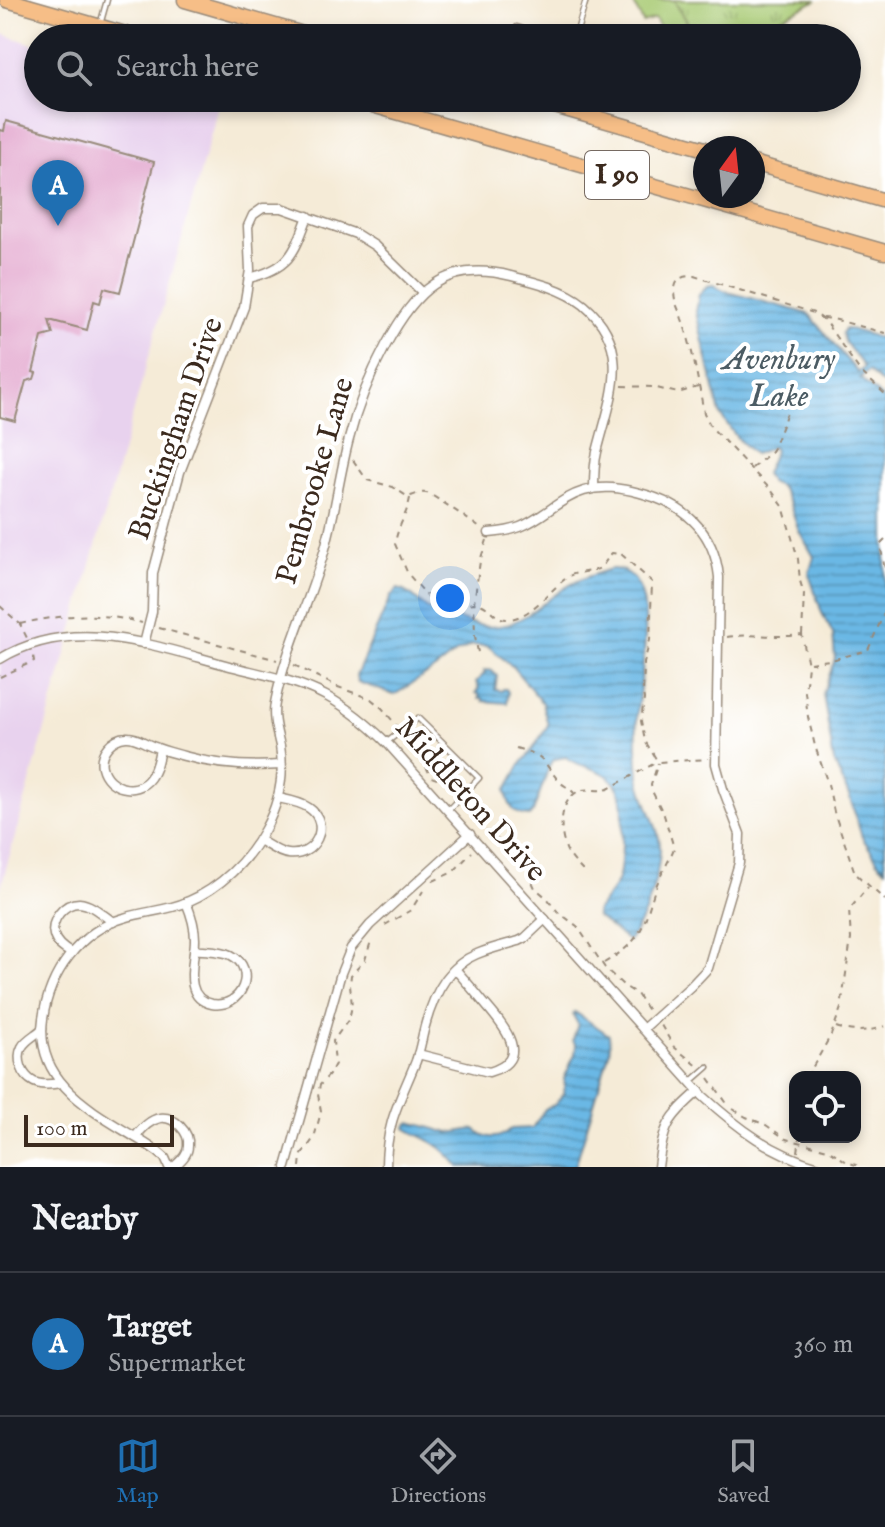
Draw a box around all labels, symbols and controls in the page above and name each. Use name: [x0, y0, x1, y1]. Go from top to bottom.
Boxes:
search box: [24, 24, 861, 112]
icon: search: [52, 46, 96, 90]
text: Search here: [116, 49, 259, 87]
north arrow: [693, 136, 765, 208]
road number: I 90: [585, 151, 649, 199]
pin: A: [32, 160, 84, 226]
street label: Buckingham Drive: [121, 313, 233, 545]
water label: Avenbury Lake: [720, 340, 836, 418]
street label: Pembrooke Lane: [268, 373, 364, 589]
your location: [430, 578, 470, 618]
street label: Middleton Drive: [386, 710, 554, 890]
map controls: [789, 1071, 861, 1143]
button: locate: [789, 1071, 861, 1143]
scale bar: [24, 1111, 174, 1147]
text: 100 m: [36, 1115, 88, 1143]
text: Nearby: [32, 1198, 138, 1241]
text: Target: [108, 1309, 192, 1347]
text: A: [49, 1328, 67, 1361]
text: 360 m: [794, 1328, 853, 1361]
text: Supermarket: [108, 1347, 246, 1380]
tab: Map: [116, 1434, 160, 1510]
tab: Directions: [391, 1434, 486, 1510]
tab: Saved: [717, 1434, 769, 1510]

